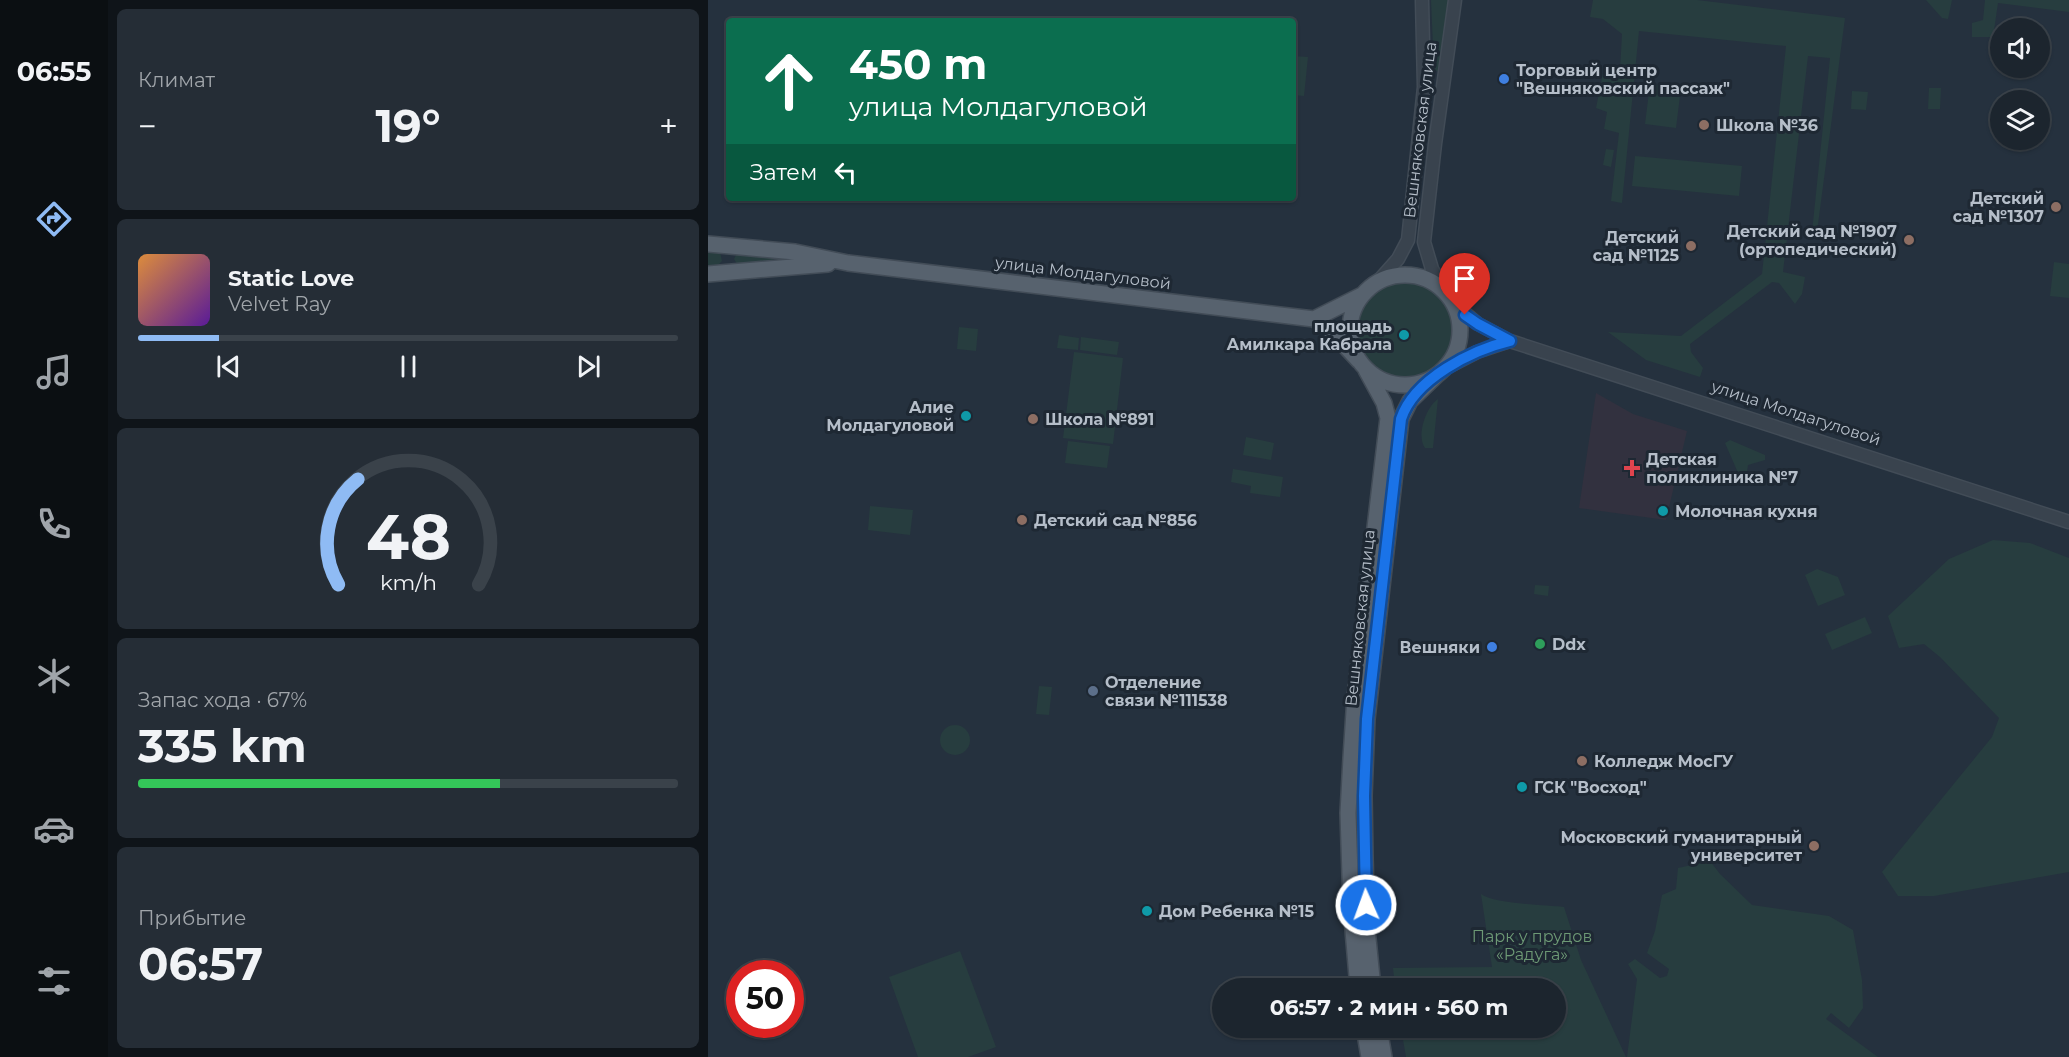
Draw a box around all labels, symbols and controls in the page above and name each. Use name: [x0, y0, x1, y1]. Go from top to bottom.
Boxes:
map controls: [1990, 18, 2050, 150]
button: sound: [1990, 18, 2050, 78]
text: 450 m: [849, 38, 987, 90]
street label: Вешняковская улица: [1400, 41, 1440, 219]
icon: ahead: [750, 42, 828, 120]
text: 06:55: [17, 55, 91, 88]
place label: Торговый центр "Вешняковский пассаж": [1516, 61, 1730, 98]
text: Климат: [138, 68, 215, 92]
marker: Торговый центр "Вешняковский пассаж": [1497, 72, 1511, 86]
text: улица Молдагуловой: [849, 90, 1148, 123]
button: layers: [1990, 90, 2050, 150]
text: 19°: [375, 98, 441, 153]
text: −: [138, 106, 157, 146]
text: +: [659, 106, 678, 146]
place label: Школа №36: [1716, 116, 1818, 135]
marker: Школа №36: [1697, 118, 1711, 132]
icon: left: [829, 156, 862, 189]
text: Затем: [750, 159, 817, 186]
place label: Детский сад №1307: [1953, 189, 2044, 226]
icon: directions: [33, 198, 75, 240]
marker: Детский сад №1307: [2049, 200, 2063, 214]
place label: Детский сад №1907 (ортопедический): [1727, 222, 1897, 259]
place label: Детский сад №1125: [1593, 228, 1679, 265]
marker: Детский сад №1907 (ортопедический): [1902, 233, 1916, 247]
marker: Детский сад №1125: [1684, 239, 1698, 253]
street label: улица Молдагуловой: [993, 253, 1172, 293]
pin: [1439, 253, 1490, 315]
icon: arrive: [1448, 262, 1481, 295]
text: Static Love: [228, 265, 354, 292]
text: Velvet Ray: [228, 292, 331, 316]
place label: площадь Амилкара Кабрала: [1226, 317, 1392, 354]
marker: площадь Амилкара Кабрала: [1397, 328, 1411, 342]
icon: previous: [212, 350, 245, 383]
icon: pause: [392, 350, 425, 383]
icon: next: [572, 350, 605, 383]
icon: music: [33, 351, 75, 393]
street label: улица Молдагуловой: [1708, 376, 1883, 449]
place label: Алие Молдагуловой: [826, 398, 954, 435]
marker: Алие Молдагуловой: [959, 409, 973, 423]
place label: Школа №891: [1045, 410, 1154, 429]
marker: Школа №891: [1026, 412, 1040, 426]
place label: Детская поликлиника №7: [1646, 450, 1798, 487]
marker: Детская поликлиника №7: [1623, 459, 1641, 477]
text: 48: [366, 500, 450, 576]
place label: Молочная кухня: [1675, 502, 1817, 521]
icon: phone: [33, 503, 75, 545]
marker: Молочная кухня: [1656, 504, 1670, 518]
place label: Детский сад №856: [1034, 511, 1197, 530]
marker: Детский сад №856: [1015, 513, 1029, 527]
street label: Вешняковская улица: [1341, 529, 1379, 707]
text: km/h: [379, 570, 437, 596]
place label: Ddx: [1552, 635, 1586, 654]
marker: Ddx: [1533, 637, 1547, 651]
place label: Вешняки: [1399, 638, 1480, 657]
marker: Вешняки: [1485, 640, 1499, 654]
icon: climate: [33, 655, 75, 697]
place label: Отделение связи №111538: [1105, 673, 1228, 710]
marker: Отделение связи №111538: [1086, 684, 1100, 698]
text: Запас хода · 67%: [138, 688, 307, 712]
text: 335 km: [138, 718, 307, 773]
place label: Колледж МосГУ: [1594, 752, 1734, 771]
marker: Колледж МосГУ: [1575, 754, 1589, 768]
place label: ГСК "Восход": [1534, 778, 1647, 797]
marker: ГСК "Восход": [1515, 780, 1529, 794]
icon: car: [33, 808, 75, 850]
place label: Московский гуманитарный университет: [1560, 828, 1802, 865]
marker: Московский гуманитарный университет: [1807, 839, 1821, 853]
position arrow: [1334, 873, 1398, 937]
place label: Дом Ребенка №15: [1159, 902, 1315, 921]
marker: Дом Ребенка №15: [1140, 904, 1154, 918]
text: Прибытие: [138, 906, 246, 930]
park label: Парк у прудов «Радуга»: [1472, 927, 1592, 964]
text: 06:57: [138, 936, 263, 991]
icon: filters: [33, 960, 75, 1002]
speed limit sign: 50: [726, 960, 804, 1038]
text: 06:57 · 2 мин · 560 m: [1270, 994, 1508, 1021]

